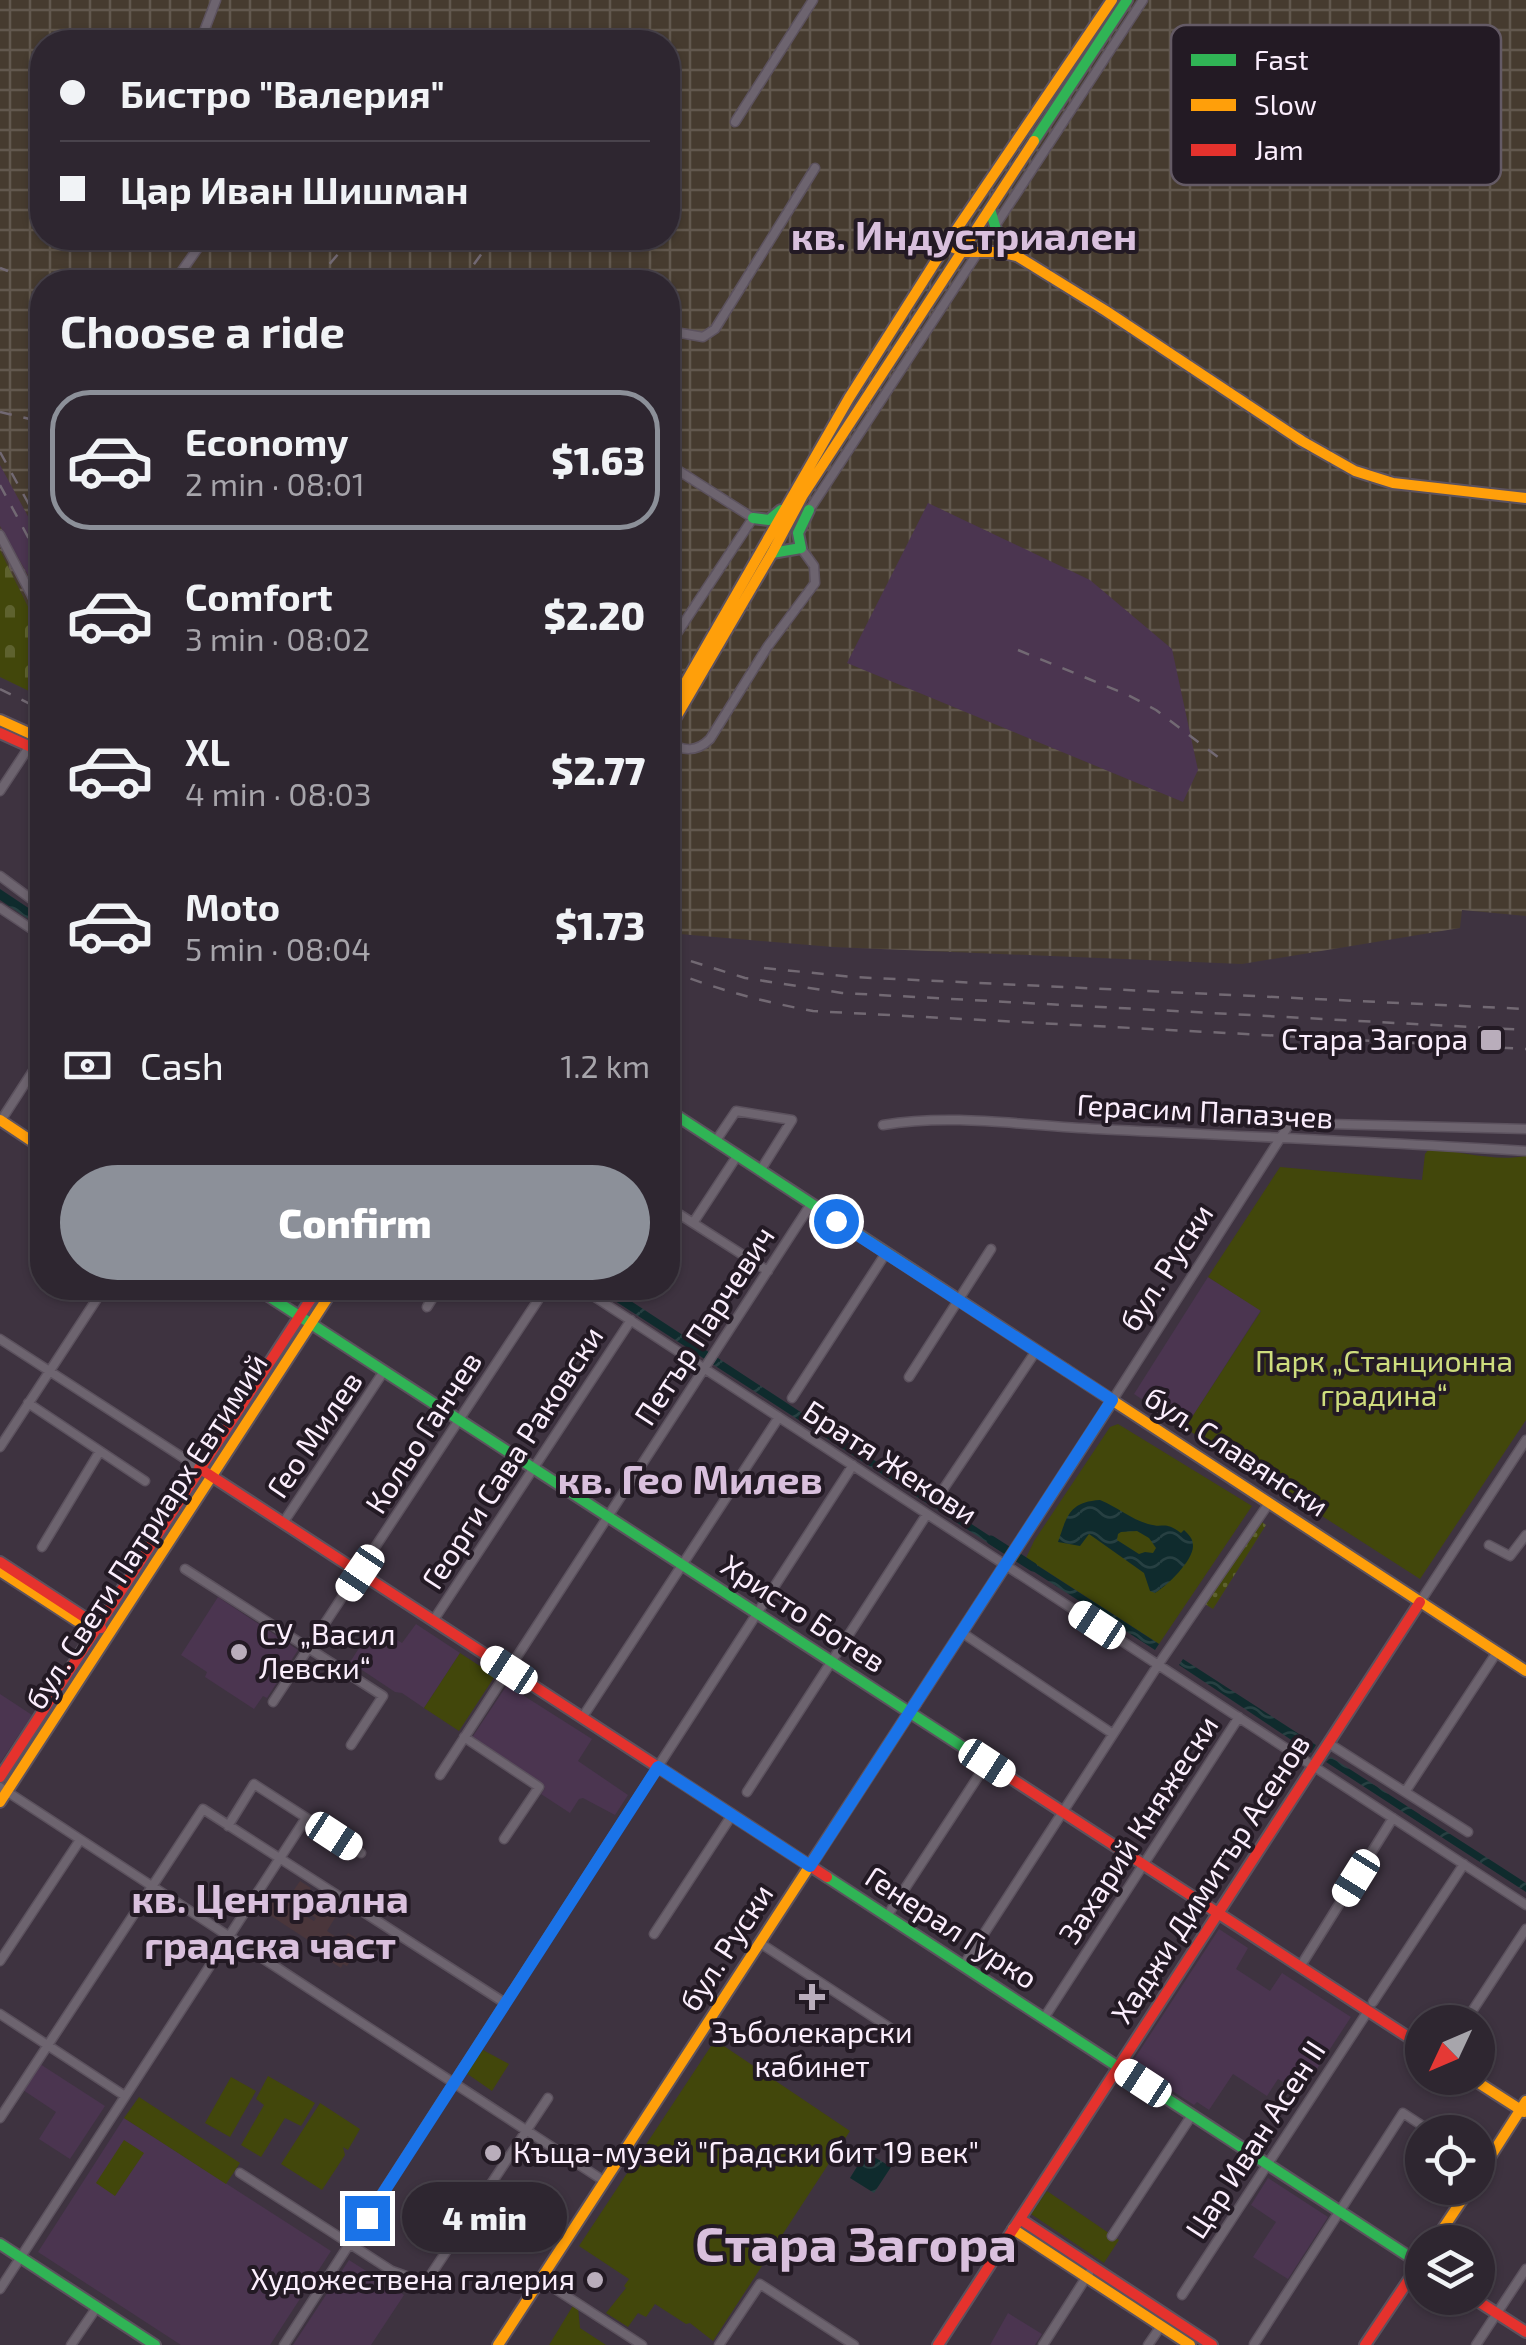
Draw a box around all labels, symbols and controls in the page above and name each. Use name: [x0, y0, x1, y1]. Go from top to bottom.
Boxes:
legend: [1171, 25, 1501, 185]
text: Fast: [1254, 42, 1309, 76]
text: Бистро "Валерия": [120, 70, 445, 116]
text: Slow: [1254, 87, 1317, 121]
text: Jam: [1254, 132, 1303, 166]
text: Цар Иван Шишман: [120, 166, 469, 212]
district label: кв. Индустриален: [791, 210, 1137, 258]
text: Choose a ride: [60, 303, 345, 357]
icon: car: [65, 415, 155, 505]
text: Economy: [185, 418, 349, 464]
text: $1.63: [551, 437, 645, 483]
text: 2 min · 08:01: [185, 464, 365, 502]
icon: car: [65, 570, 155, 660]
text: Comfort: [185, 573, 333, 619]
text: $2.20: [544, 592, 645, 638]
text: 3 min · 08:02: [185, 619, 370, 657]
icon: car: [65, 725, 155, 815]
text: XL: [185, 728, 230, 774]
text: $2.77: [551, 747, 645, 793]
text: 4 min · 08:03: [185, 774, 372, 812]
icon: car: [65, 880, 155, 970]
text: Moto: [185, 883, 280, 929]
text: $1.73: [555, 902, 645, 948]
text: 5 min · 08:04: [185, 929, 371, 967]
place label: Стара Загора: [1281, 1020, 1468, 1056]
marker: Стара Загора: [1478, 1027, 1504, 1053]
icon: cash: [60, 1038, 115, 1093]
text: Cash: [140, 1042, 224, 1088]
text: 1.2 km: [560, 1046, 650, 1084]
street label: Герасим Папазчев: [1076, 1085, 1334, 1135]
button: Confirm: [60, 1165, 650, 1280]
street label: бул. Руски: [1111, 1197, 1221, 1338]
route start: [814, 1199, 859, 1244]
street label: Петър Парчевич: [626, 1219, 781, 1431]
street label: Георги Сава Раковски: [413, 1319, 610, 1595]
park label: Парк „Станционна градина“: [1255, 1342, 1513, 1412]
street label: Кольо Ганчев: [357, 1344, 488, 1520]
street label: бул. Свети Патриарх Евтимий: [17, 1346, 275, 1716]
street label: Гео Милев: [258, 1364, 369, 1504]
street label: бул. Славянски: [1138, 1378, 1336, 1524]
street label: Братя Жекови: [797, 1392, 985, 1531]
district label: кв. Гео Милев: [557, 1454, 823, 1502]
car: [331, 1540, 389, 1606]
street label: Христо Ботев: [715, 1546, 893, 1679]
car: [1064, 1596, 1130, 1654]
place label: СУ „Васил Левски“: [259, 1615, 396, 1685]
marker: СУ „Васил Левски“: [228, 1641, 250, 1663]
car: [476, 1641, 542, 1699]
street label: Захарий Княжески: [1050, 1708, 1225, 1950]
street label: Хаджи Димитър Асенов: [1102, 1727, 1316, 2029]
car: [954, 1734, 1020, 1792]
car: [301, 1807, 367, 1865]
car: [1327, 1845, 1385, 1911]
street label: Генерал Гурко: [859, 1857, 1045, 1996]
district label: кв. Централна градска част: [131, 1873, 409, 1967]
street label: бул. Руски: [671, 1877, 781, 2018]
marker: Зъболекарски кабинет: [799, 1984, 825, 2010]
north arrow: [1405, 2005, 1495, 2095]
map controls: [1405, 2005, 1495, 2315]
place label: Зъболекарски кабинет: [711, 2013, 913, 2083]
street label: Цар Иван Асен II: [1177, 2033, 1332, 2245]
car: [1110, 2054, 1176, 2112]
button: locate: [1405, 2115, 1495, 2205]
place label: Къща-музей "Градски бит 19 век": [513, 2133, 979, 2170]
marker: Къща-музей "Градски бит 19 век": [482, 2142, 504, 2164]
callout: 4 min: [402, 2183, 567, 2253]
route end: [345, 2196, 390, 2241]
text: 4 min: [442, 2198, 527, 2236]
district label: Стара Загора: [695, 2212, 1017, 2272]
button: layers: [1405, 2225, 1495, 2315]
place label: Художествена галерия: [250, 2260, 575, 2297]
marker: Художествена галерия: [584, 2269, 606, 2291]

